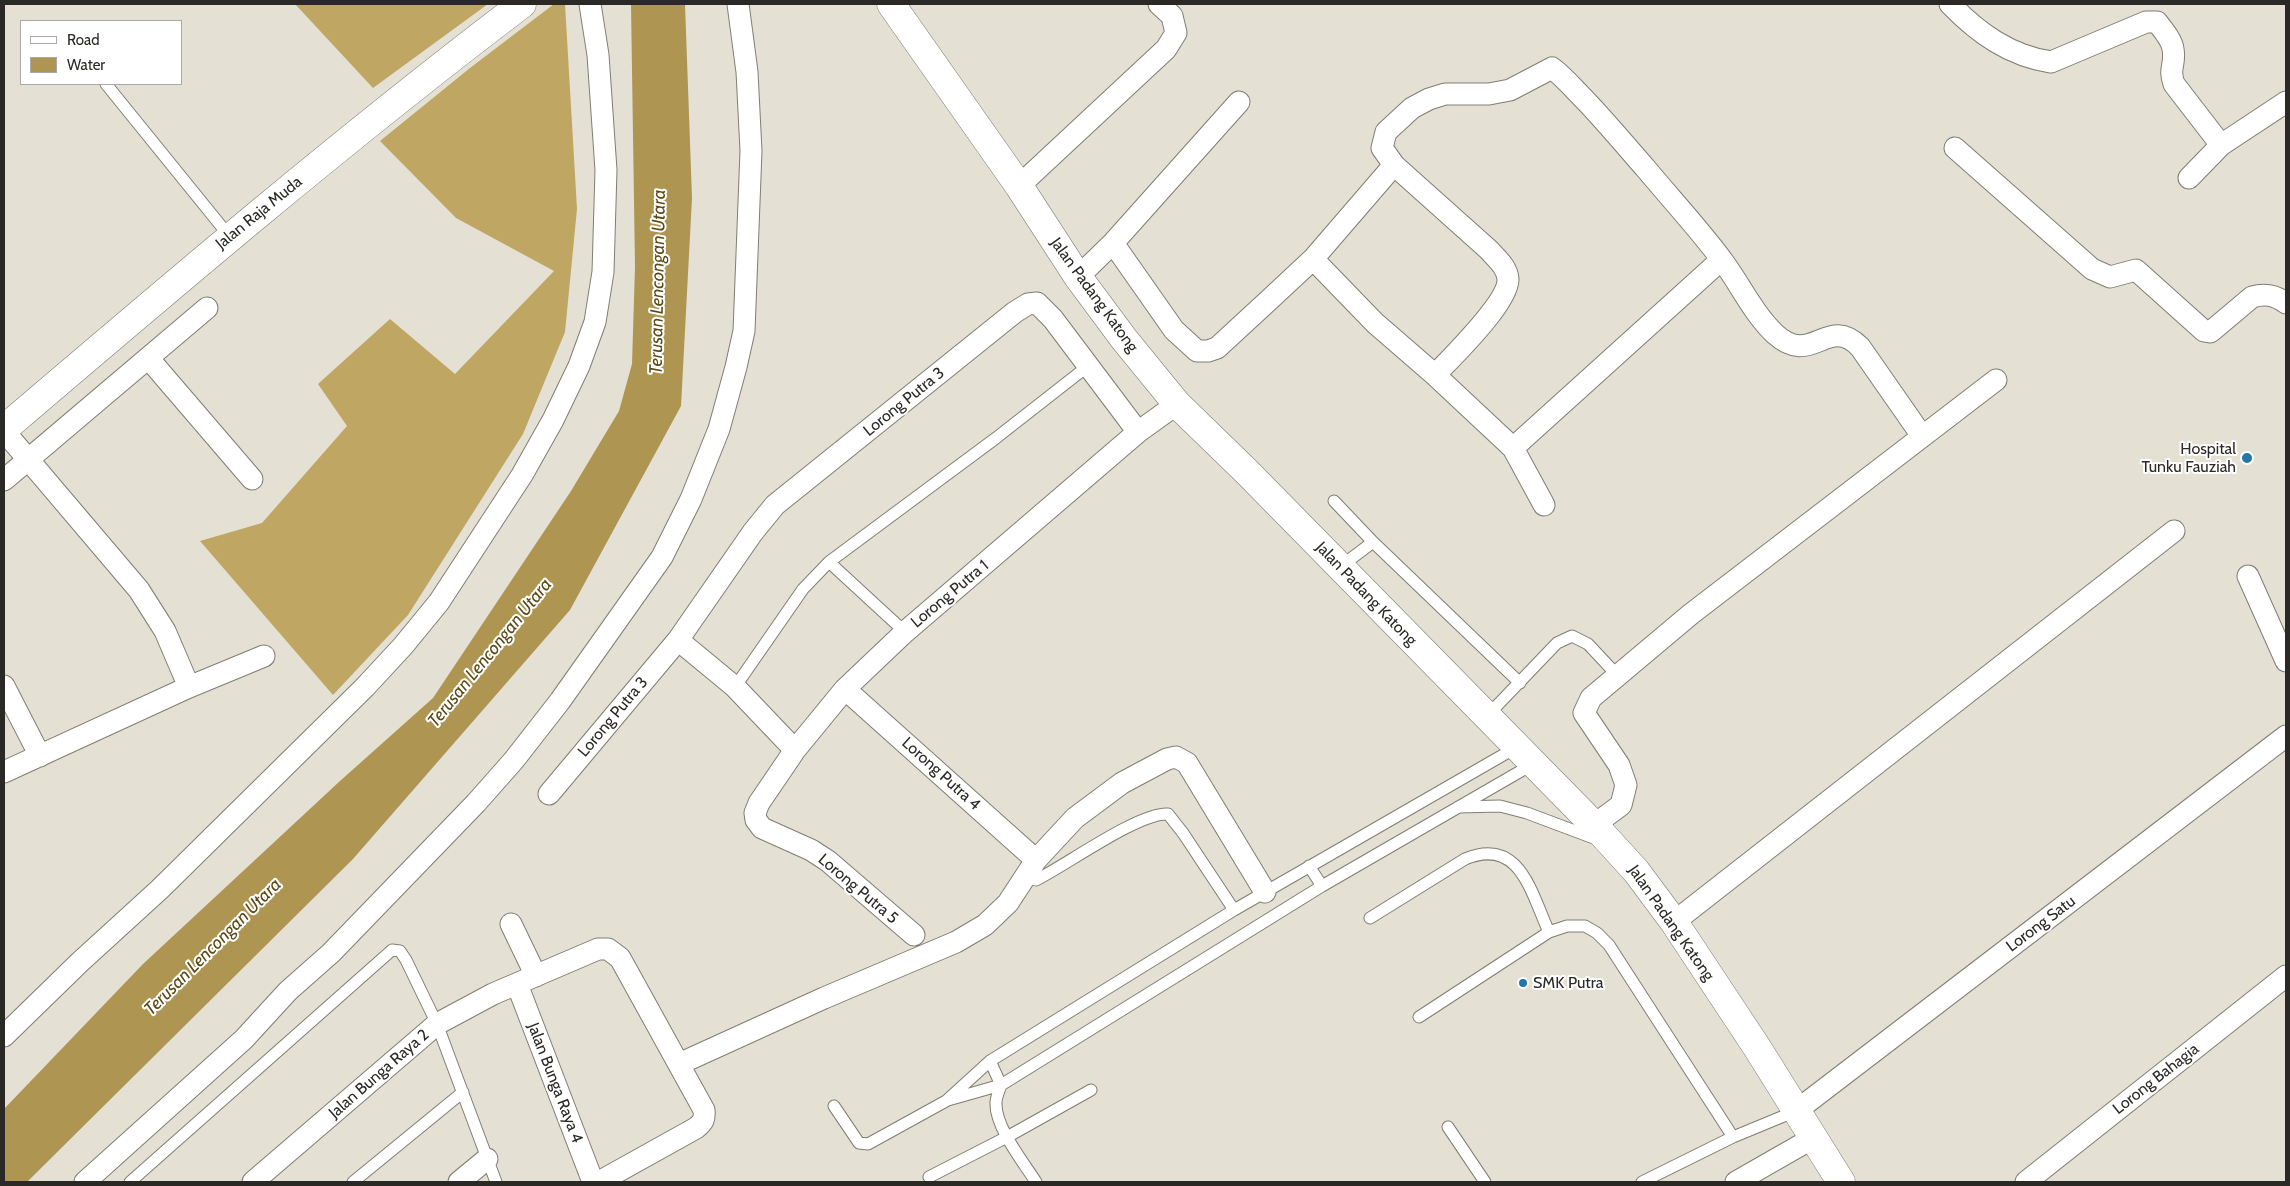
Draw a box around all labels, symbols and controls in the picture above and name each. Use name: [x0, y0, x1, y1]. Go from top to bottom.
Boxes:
legend: [20, 20, 182, 85]
text: Road: [67, 31, 100, 49]
text: Water: [67, 56, 105, 74]
street label: Jalan Raja Muda: [212, 172, 306, 254]
water label: Terusan Lencongan Utara: [646, 189, 670, 375]
street label: Jalan Padang Katong: [1046, 234, 1142, 356]
street label: Lorong Putra 3: [860, 364, 948, 440]
place label: Hospital Tunku Fauziah: [2142, 439, 2236, 477]
marker: Hospital Tunku Fauziah: [2240, 451, 2254, 465]
street label: Jalan Padang Katong: [1312, 538, 1420, 650]
street label: Lorong Putra 1: [907, 556, 993, 632]
water label: Terusan Lencongan Utara: [423, 574, 557, 732]
street label: Lorong Putra 3: [574, 673, 652, 761]
street label: Lorong Putra 4: [898, 734, 984, 814]
street label: Lorong Putra 5: [814, 850, 902, 928]
street label: Jalan Padang Katong: [1624, 861, 1718, 985]
water label: Terusan Lencongan Utara: [140, 874, 286, 1020]
street label: Lorong Satu: [2003, 892, 2079, 956]
place label: SMK Putra: [1533, 973, 1603, 993]
marker: SMK Putra: [1517, 977, 1529, 989]
street label: Jalan Bunga Raya 4: [523, 1020, 587, 1146]
street label: Jalan Bunga Raya 2: [325, 1025, 433, 1123]
street label: Lorong Bahagia: [2109, 1039, 2203, 1119]

